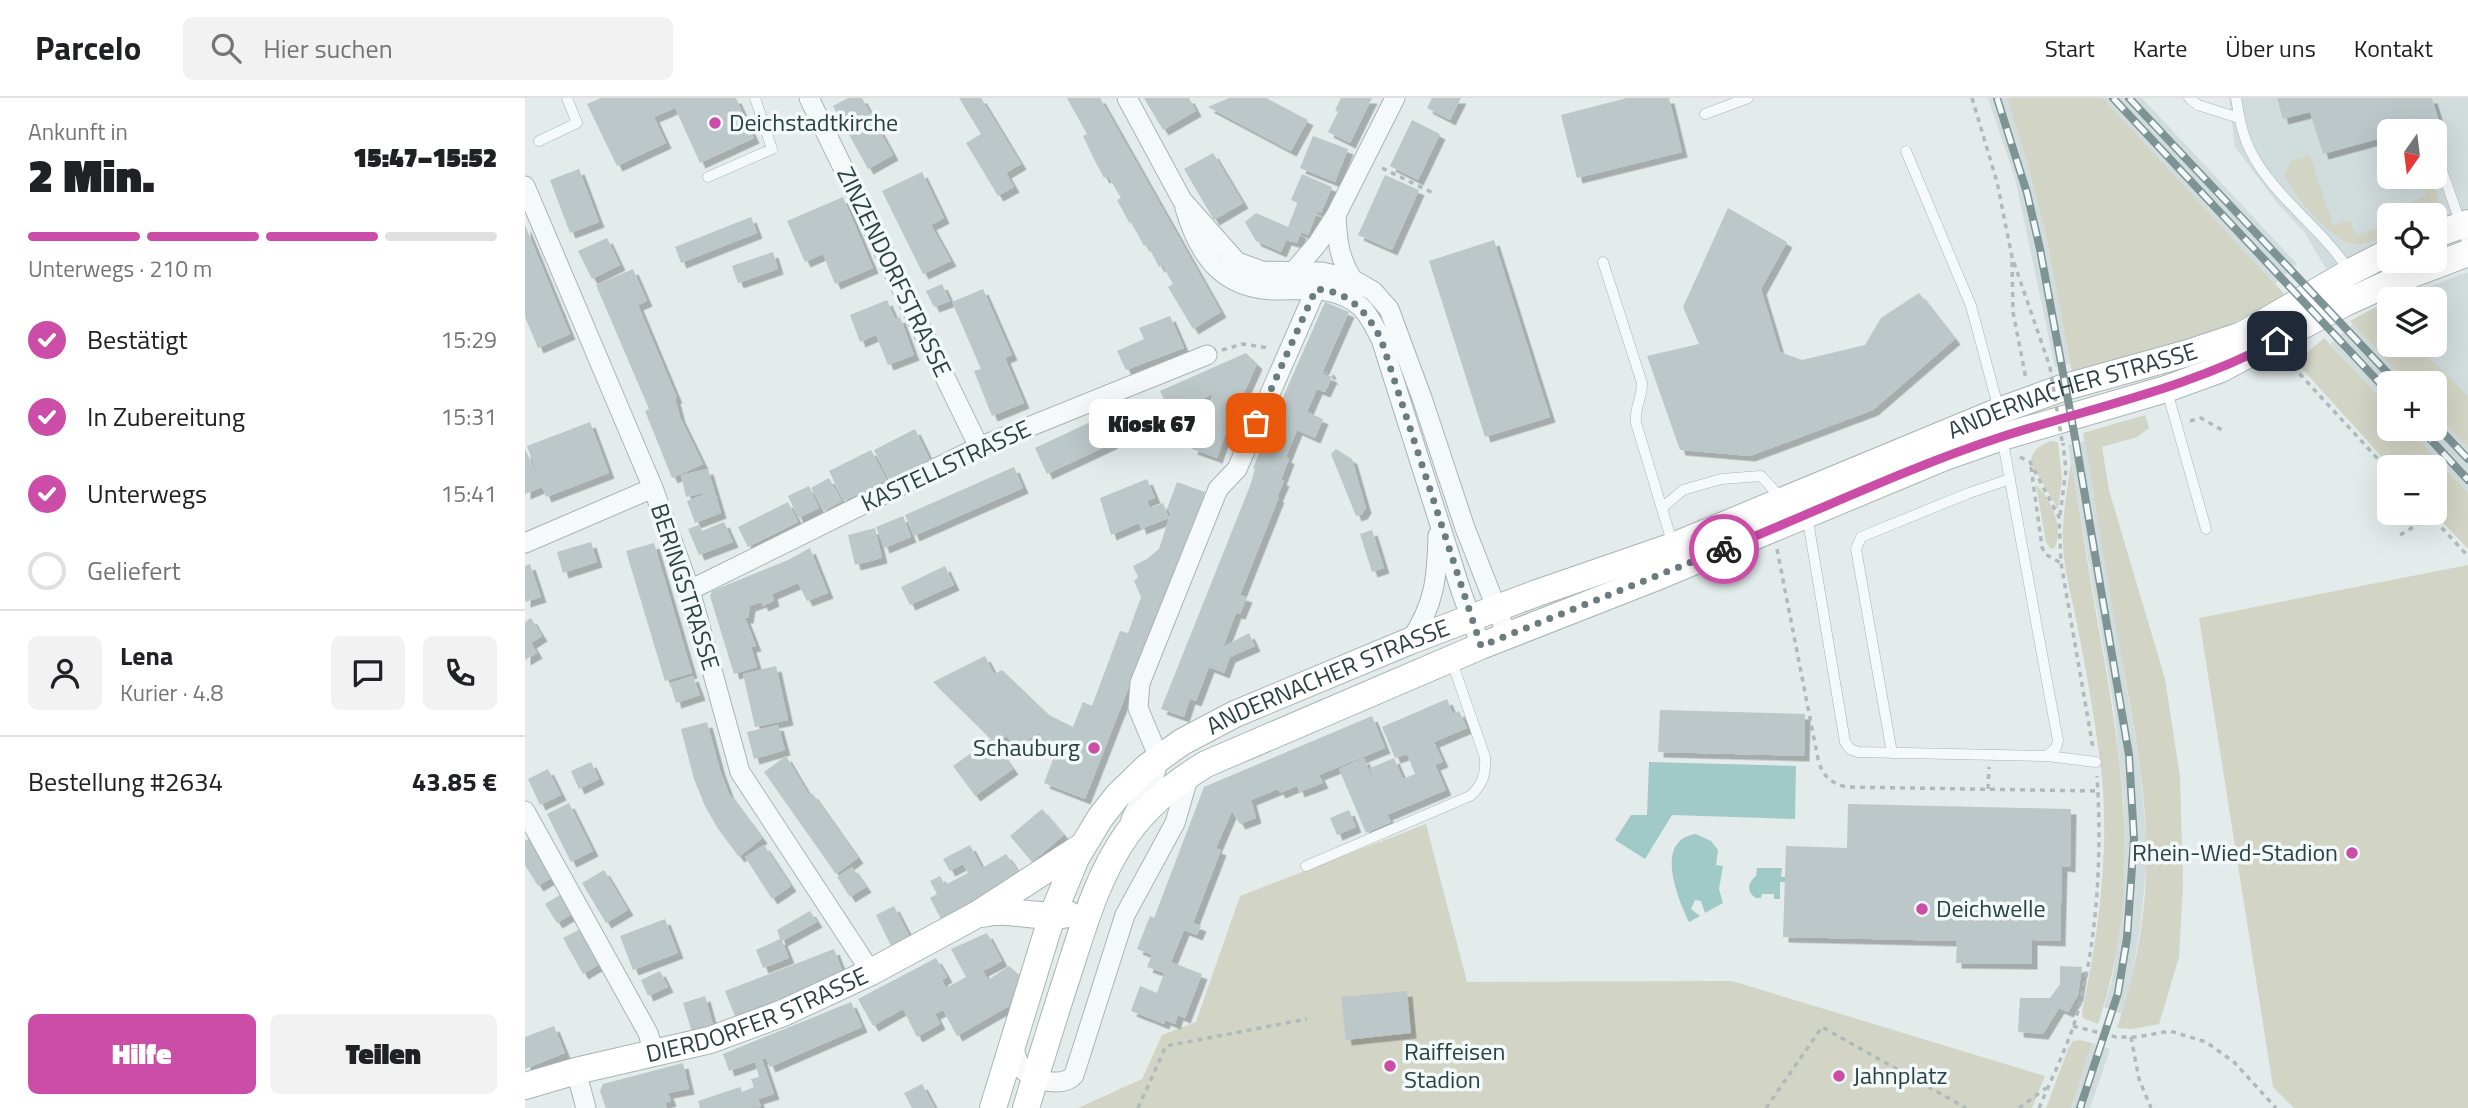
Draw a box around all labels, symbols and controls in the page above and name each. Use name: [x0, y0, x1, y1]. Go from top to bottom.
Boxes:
search box: [183, 17, 673, 80]
text: Parcelo: [35, 23, 141, 73]
icon: search: [207, 29, 245, 67]
text: Hier suchen: [263, 29, 393, 68]
text: Start: [2045, 30, 2095, 66]
text: Karte: [2133, 30, 2187, 66]
text: Über uns: [2225, 30, 2316, 66]
text: Kontakt: [2354, 30, 2433, 66]
place label: Deichstadtkirche: [729, 104, 898, 140]
text: Ankunft in: [28, 114, 128, 149]
marker: Deichstadtkirche: [707, 115, 723, 131]
north arrow: [2377, 119, 2447, 189]
map controls: [2377, 119, 2447, 525]
text: 15:47–15:52: [353, 138, 497, 177]
text: 2 Min.: [28, 140, 155, 210]
street label: ZINZENDORFSTRASSE: [828, 161, 961, 383]
button: locate: [2377, 203, 2447, 273]
text: Unterwegs · 210 m: [28, 251, 212, 286]
button: layers: [2377, 287, 2447, 357]
pin: [2247, 311, 2307, 371]
text: Bestätigt: [87, 320, 188, 359]
icon: check: [28, 321, 66, 359]
text: 15:29: [440, 322, 497, 357]
icon: home: [2258, 322, 2296, 360]
street label: ANDERNACHER STRASSE: [1942, 332, 2202, 447]
button: +: [2377, 371, 2447, 441]
pin: [1226, 393, 1286, 453]
text: In Zubereitung: [87, 397, 245, 436]
icon: check: [28, 398, 66, 436]
callout: Kiosk 67: [1088, 398, 1214, 448]
text: 15:31: [440, 399, 497, 434]
icon: bag: [1237, 404, 1275, 442]
text: Kiosk 67: [1108, 406, 1196, 441]
street label: KASTELLSTRASSE: [855, 410, 1036, 520]
button: −: [2377, 455, 2447, 525]
text: Unterwegs: [87, 474, 207, 513]
icon: check: [28, 475, 66, 513]
text: 15:41: [440, 476, 497, 511]
street label: BERINGSTRASSE: [642, 499, 730, 675]
courier: [1689, 514, 1759, 584]
icon: bike: [1705, 530, 1743, 568]
text: Geliefert: [87, 551, 181, 590]
street label: ANDERNACHER STRASSE: [1200, 609, 1454, 743]
button: person: [28, 636, 102, 710]
text: Lena: [120, 636, 173, 675]
button: chat: [331, 636, 405, 710]
button: phone: [423, 636, 497, 710]
text: Kurier · 4.8: [120, 675, 223, 710]
place label: Schauburg: [973, 729, 1080, 765]
marker: Schauburg: [1086, 740, 1102, 756]
text: Bestellung #2634: [28, 762, 223, 801]
text: 43.85 €: [412, 762, 497, 801]
place label: Rhein-Wied-Stadion: [2132, 834, 2338, 870]
marker: Rhein-Wied-Stadion: [2344, 845, 2360, 861]
place label: Deichwelle: [1936, 890, 2046, 926]
marker: Deichwelle: [1914, 901, 1930, 917]
street label: DIERDORFER STRASSE: [642, 957, 874, 1071]
button: Hilfe: [28, 1014, 256, 1094]
button: Teilen: [270, 1014, 497, 1094]
place label: Raiffeisen Stadion: [1404, 1033, 1505, 1097]
place label: Jahnplatz: [1853, 1057, 1947, 1093]
marker: Raiffeisen Stadion: [1382, 1058, 1398, 1074]
marker: Jahnplatz: [1831, 1068, 1847, 1084]

